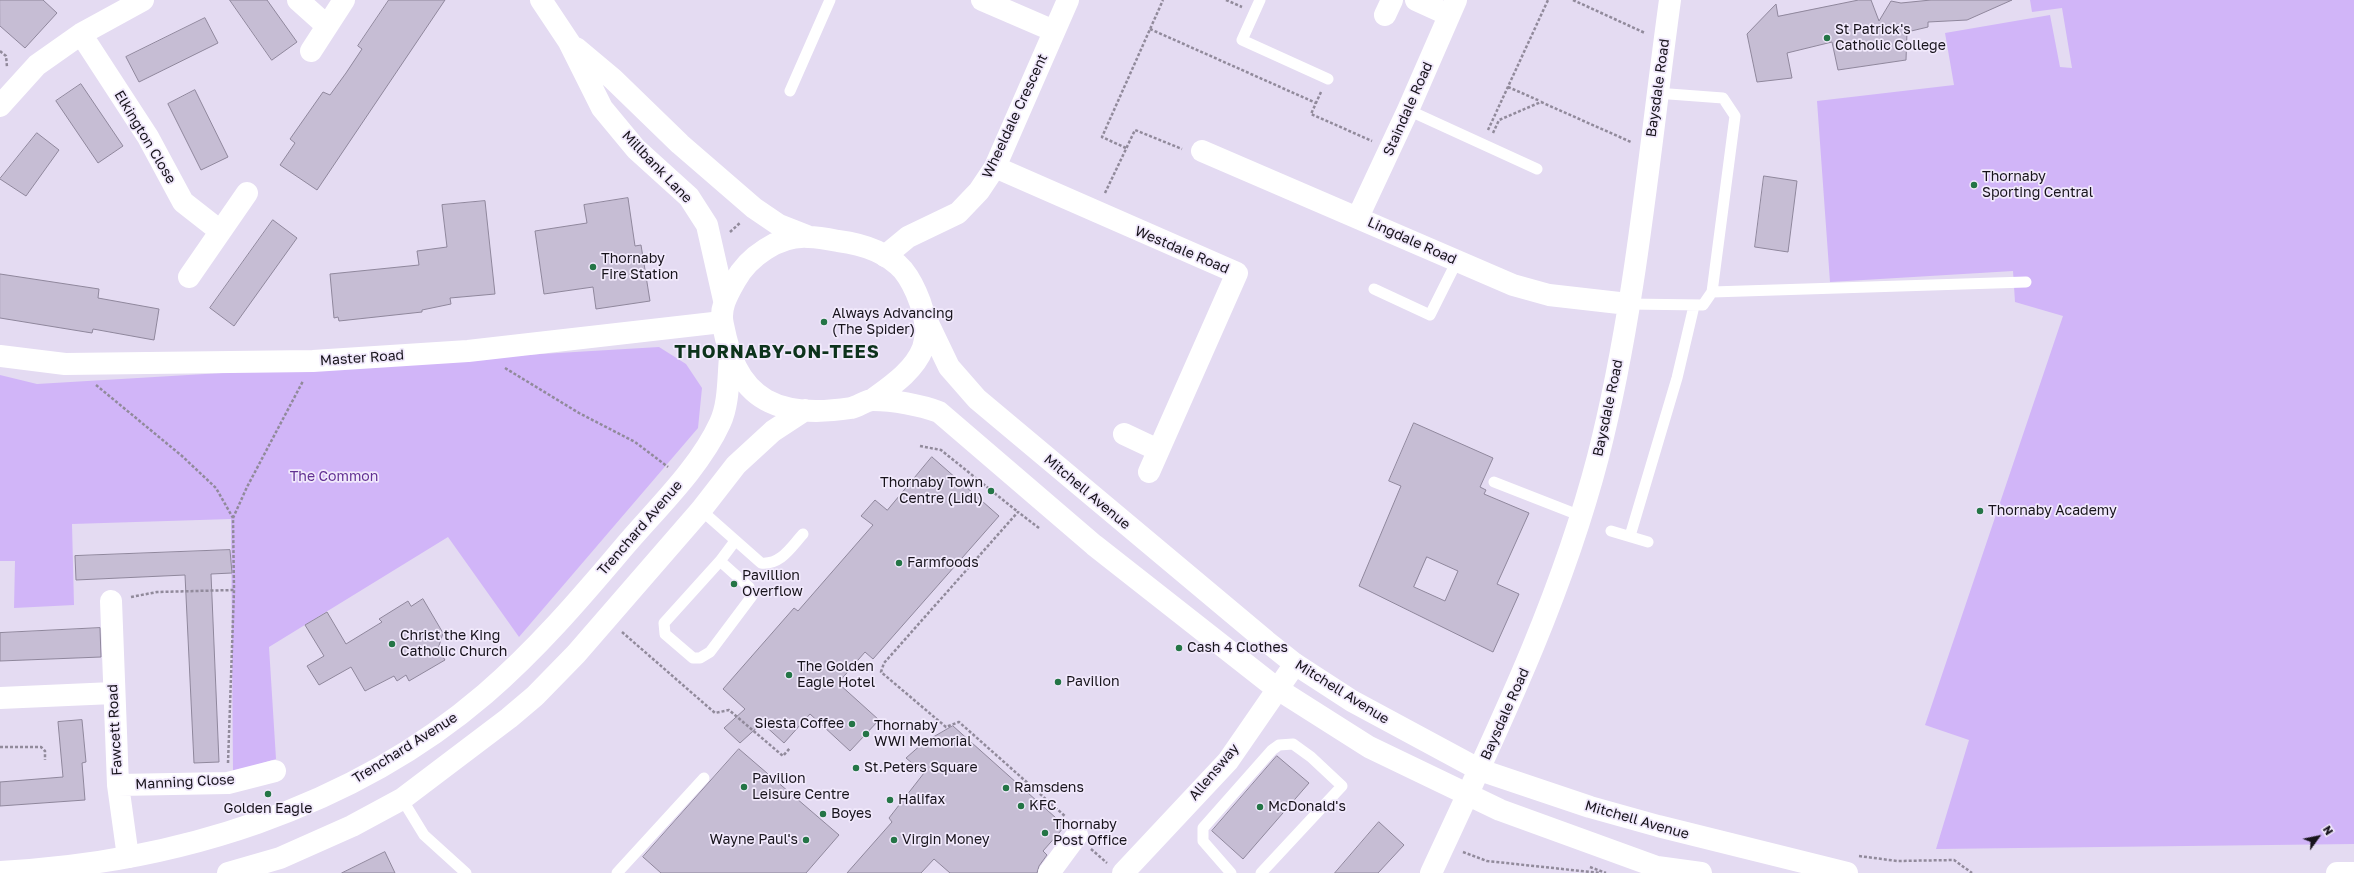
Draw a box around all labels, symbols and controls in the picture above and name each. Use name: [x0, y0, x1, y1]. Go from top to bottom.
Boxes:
place label: St Patrick's Catholic College: [1835, 22, 1946, 54]
marker: St Patrick's Catholic College: [1822, 33, 1832, 43]
street label: Baysdale Road: [1643, 38, 1673, 138]
street label: Wheeldale Crescent: [979, 51, 1051, 181]
street label: Staindale Road: [1380, 59, 1436, 159]
street label: Elkington Close: [111, 87, 179, 187]
street label: Millbank Lane: [618, 127, 696, 207]
place label: Thornaby Sporting Central: [1982, 169, 2093, 202]
marker: Thornaby Sporting Central: [1969, 180, 1979, 190]
street label: Lingdale Road: [1365, 214, 1459, 268]
street label: Westdale Road: [1132, 223, 1232, 277]
place label: Thornaby Fire Station: [601, 251, 678, 284]
marker: Thornaby Fire Station: [588, 262, 598, 272]
place label: Always Advancing (The Spider): [832, 306, 953, 338]
marker: Always Advancing (The Spider): [819, 317, 829, 327]
district label: THORNABY-ON-TEES: [674, 341, 880, 363]
street label: Master Road: [319, 347, 405, 369]
street label: Baysdale Road: [1589, 358, 1627, 458]
street label: Mitchell Avenue: [1040, 451, 1134, 533]
park label: The Common: [290, 469, 378, 485]
place label: Thornaby Town Centre (Lidl): [880, 475, 983, 508]
street label: Trenchard Avenue: [594, 477, 686, 579]
marker: Thornaby Town Centre (Lidl): [986, 486, 996, 496]
place label: Thornaby Academy: [1988, 503, 2117, 519]
marker: Thornaby Academy: [1975, 506, 1985, 516]
place label: Farmfoods: [907, 555, 979, 571]
marker: Farmfoods: [894, 558, 904, 568]
place label: Pavillion Overflow: [742, 568, 803, 600]
marker: Pavillion Overflow: [729, 579, 739, 589]
place label: Christ the King Catholic Church: [400, 628, 507, 660]
marker: Christ the King Catholic Church: [387, 639, 397, 649]
place label: Cash 4 Clothes: [1187, 640, 1288, 656]
marker: Cash 4 Clothes: [1174, 643, 1184, 653]
street label: Mitchell Avenue: [1292, 656, 1392, 728]
place label: The Golden Eagle Hotel: [797, 659, 875, 692]
street label: Baysdale Road: [1477, 665, 1533, 763]
marker: The Golden Eagle Hotel: [784, 670, 794, 680]
place label: Pavilion: [1066, 674, 1119, 690]
marker: Pavilion: [1053, 677, 1063, 687]
street label: Fawcett Road: [104, 684, 126, 776]
street label: Trenchard Avenue: [349, 709, 461, 787]
place label: Siesta Coffee: [754, 716, 844, 732]
place label: Thornaby WWI Memorial: [874, 718, 972, 750]
marker: Siesta Coffee: [847, 719, 857, 729]
marker: Thornaby WWI Memorial: [861, 729, 871, 739]
street label: Allensway: [1186, 740, 1242, 804]
place label: St.Peters Square: [864, 760, 978, 776]
marker: St.Peters Square: [851, 763, 861, 773]
street label: Manning Close: [135, 771, 235, 793]
place label: Pavilion Leisure Centre: [752, 771, 850, 804]
place label: Ramsdens: [1014, 780, 1084, 796]
marker: Pavilion Leisure Centre: [739, 782, 749, 792]
marker: Ramsdens: [1001, 783, 1011, 793]
marker: Golden Eagle: [263, 789, 273, 799]
place label: Halifax: [898, 792, 945, 808]
marker: Halifax: [885, 795, 895, 805]
street label: Mitchell Avenue: [1583, 797, 1691, 843]
place label: KFC: [1029, 798, 1056, 814]
place label: McDonald's: [1268, 799, 1346, 815]
place label: Golden Eagle: [224, 801, 312, 817]
marker: KFC: [1016, 801, 1026, 811]
marker: McDonald's: [1255, 802, 1265, 812]
place label: Boyes: [831, 806, 872, 822]
marker: Boyes: [818, 809, 828, 819]
place label: Thornaby Post Office: [1053, 817, 1127, 850]
north arrow: [2298, 817, 2338, 857]
text: N: [2321, 823, 2336, 837]
marker: Thornaby Post Office: [1040, 828, 1050, 838]
place label: Wayne Paul's: [710, 832, 798, 848]
place label: Virgin Money: [902, 832, 990, 848]
marker: Wayne Paul's: [801, 835, 811, 845]
marker: Virgin Money: [889, 835, 899, 845]

